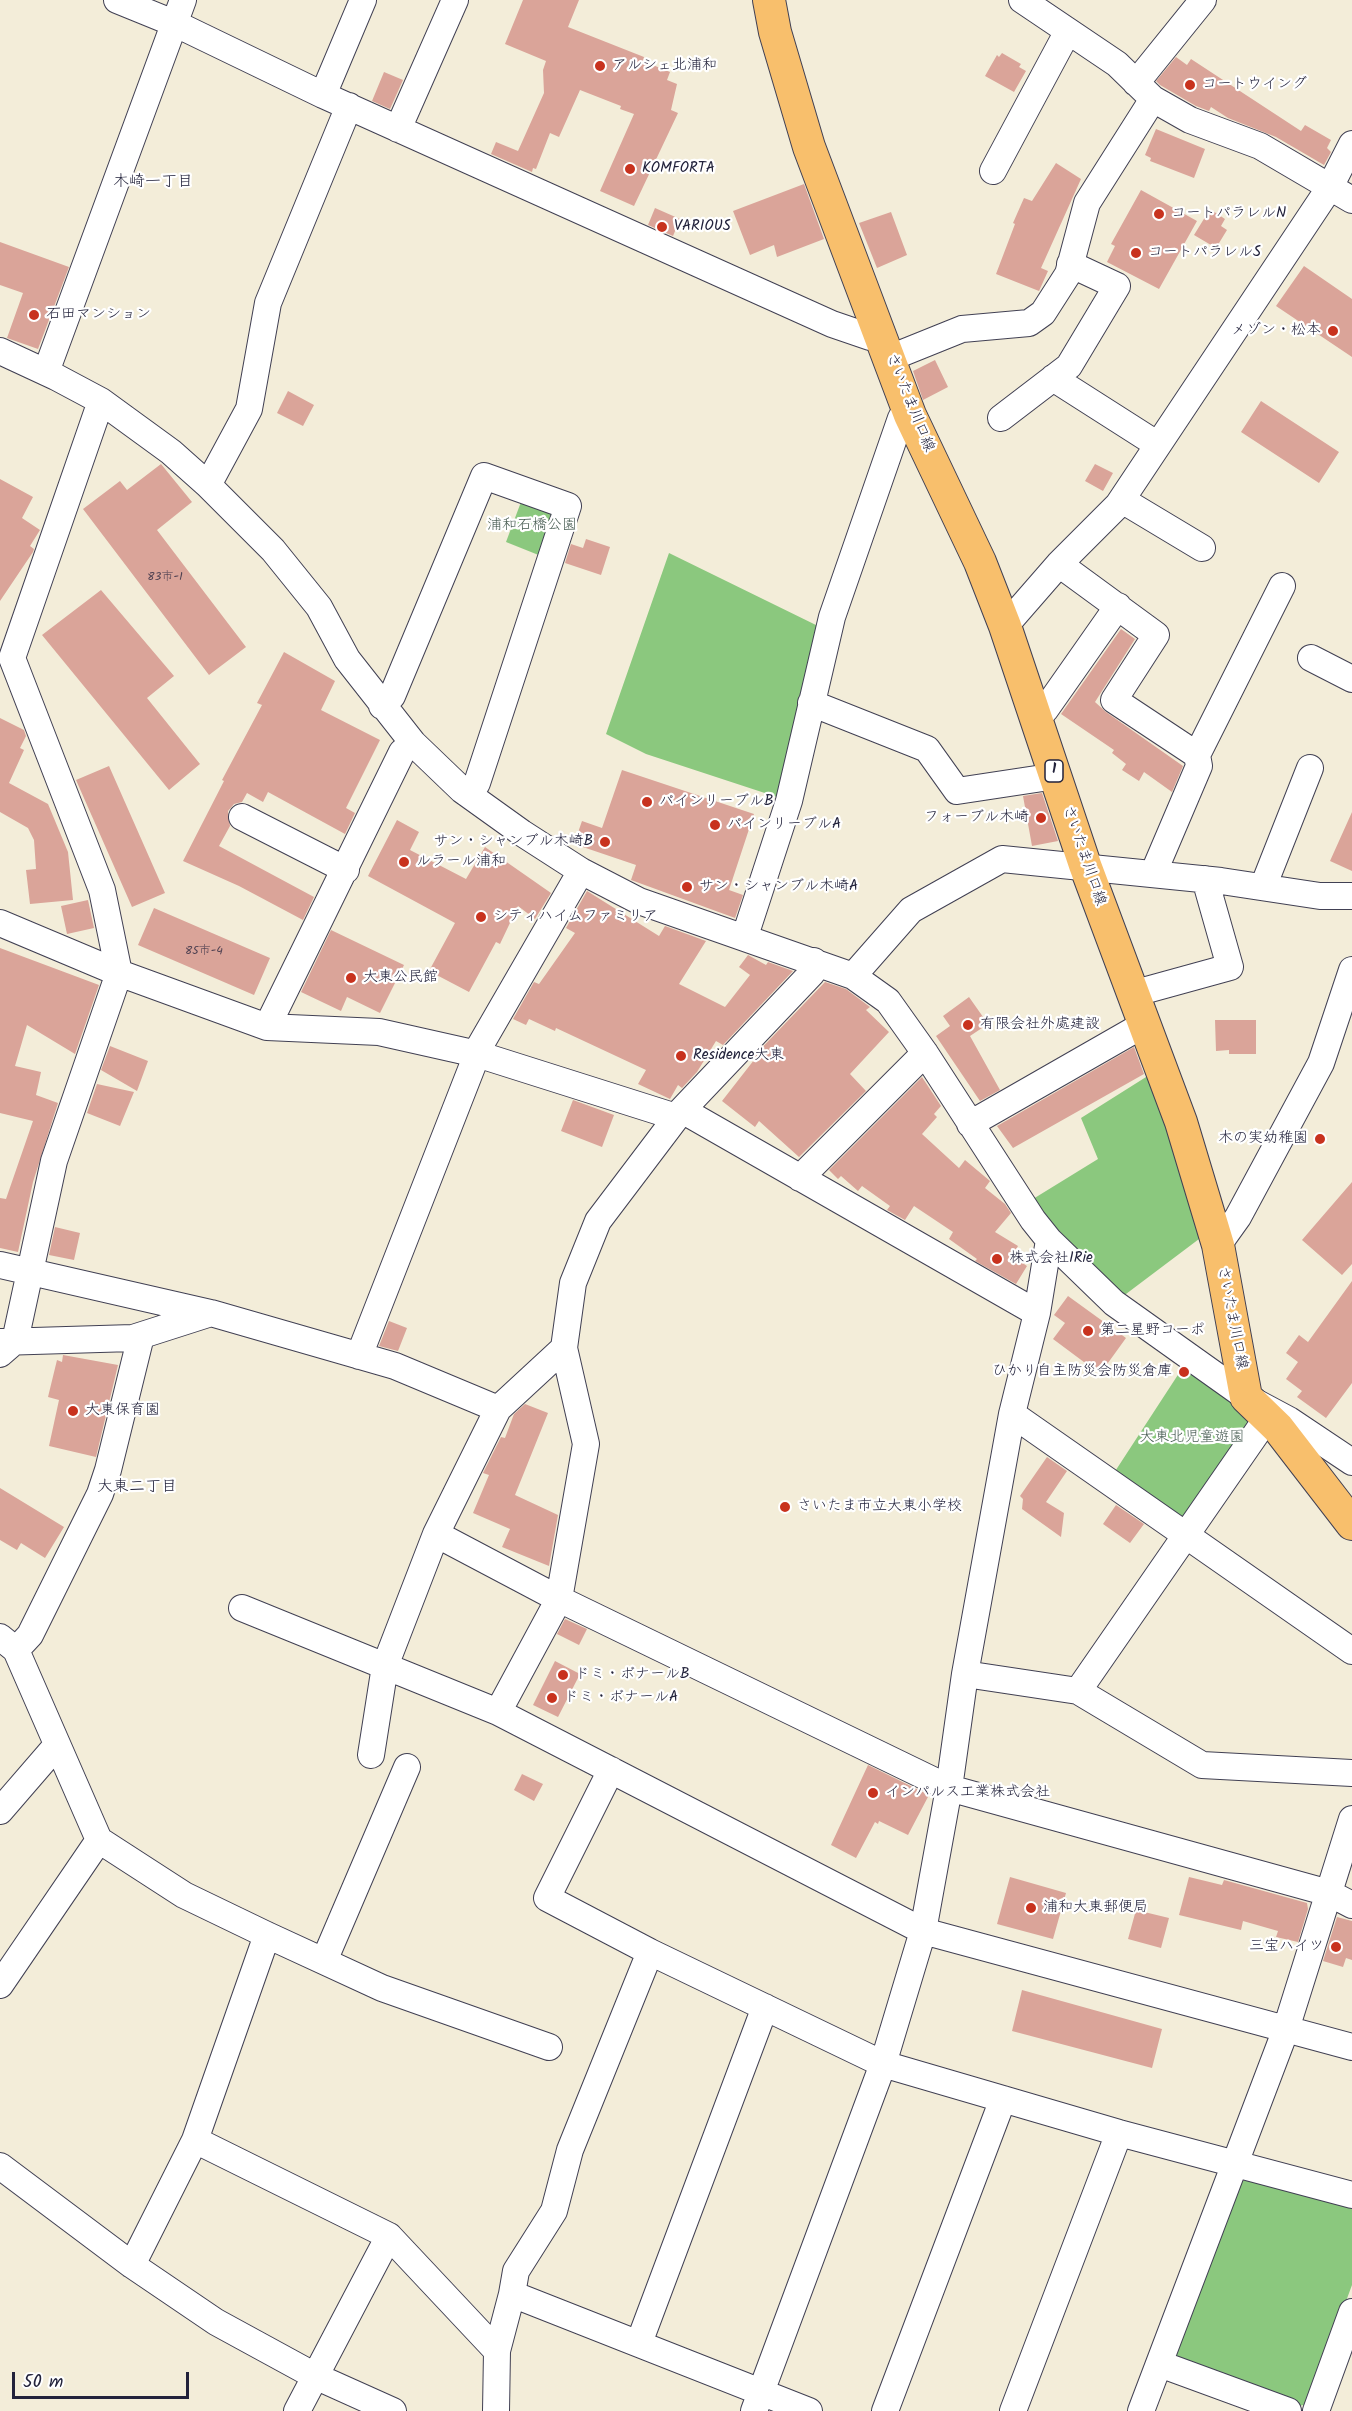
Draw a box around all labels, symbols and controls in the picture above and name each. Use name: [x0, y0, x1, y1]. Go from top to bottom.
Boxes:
place label: アルシェ北浦和: [612, 57, 717, 75]
marker: アルシェ北浦和: [593, 59, 607, 73]
place label: コートウイング: [1202, 76, 1307, 94]
marker: コートウイング: [1183, 78, 1197, 92]
place label: KOMFORTA: [642, 160, 715, 178]
marker: KOMFORTA: [623, 162, 637, 176]
district label: 木崎一丁目: [113, 173, 193, 193]
place label: コートパラレルN: [1171, 205, 1286, 223]
marker: コートパラレルN: [1152, 207, 1166, 221]
place label: VARIOUS: [674, 218, 731, 236]
marker: VARIOUS: [655, 220, 669, 234]
place label: コートパラレルS: [1148, 244, 1261, 262]
marker: コートパラレルS: [1129, 246, 1143, 260]
place label: 石田マンション: [46, 306, 151, 324]
marker: 石田マンション: [27, 308, 41, 322]
place label: メゾン・松本: [1231, 322, 1321, 340]
marker: メゾン・松本: [1326, 324, 1340, 338]
street label: さいたま川口線: [881, 351, 937, 455]
park label: 浦和石橋公園: [487, 517, 577, 535]
house number: 83市-1: [147, 571, 183, 585]
road number: 1: [1045, 760, 1063, 782]
place label: パインリーブルB: [659, 793, 774, 811]
marker: パインリーブルB: [640, 795, 654, 809]
street label: さいたま川口線: [1057, 803, 1109, 909]
place label: フォーブル木崎: [924, 809, 1029, 827]
marker: フォーブル木崎: [1034, 811, 1048, 825]
place label: パインリーブルA: [727, 816, 841, 834]
marker: パインリーブルA: [708, 818, 722, 832]
place label: サン・シャンブル木崎B: [433, 833, 593, 851]
marker: サン・シャンブル木崎B: [598, 835, 612, 849]
place label: ルラール浦和: [416, 853, 506, 871]
marker: ルラール浦和: [397, 855, 411, 869]
place label: サン・シャンブル木崎A: [699, 878, 858, 896]
marker: サン・シャンブル木崎A: [680, 880, 694, 894]
place label: シティハイムファミリア: [493, 908, 658, 926]
marker: シティハイムファミリア: [474, 910, 488, 924]
house number: 85市-4: [185, 945, 223, 959]
place label: 大東公民館: [363, 969, 438, 987]
marker: 大東公民館: [344, 971, 358, 985]
place label: 有限会社外處建設: [980, 1016, 1100, 1034]
marker: 有限会社外處建設: [961, 1018, 975, 1032]
place label: Residence大東: [693, 1047, 784, 1065]
marker: Residence大東: [674, 1049, 688, 1063]
place label: 木の実幼稚園: [1218, 1130, 1308, 1148]
marker: 木の実幼稚園: [1313, 1132, 1327, 1146]
place label: 株式会社IRie: [1009, 1250, 1093, 1268]
marker: 株式会社IRie: [990, 1252, 1004, 1266]
street label: さいたま川口線: [1212, 1265, 1250, 1371]
place label: 第二星野コーポ: [1100, 1322, 1205, 1340]
marker: 第二星野コーポ: [1081, 1324, 1095, 1338]
place label: ひかり自主防災会防災倉庫: [992, 1363, 1172, 1381]
marker: ひかり自主防災会防災倉庫: [1177, 1365, 1191, 1379]
place label: 大東保育園: [85, 1402, 160, 1420]
marker: 大東保育園: [66, 1404, 80, 1418]
park label: 大東北児童遊園: [1140, 1429, 1244, 1447]
district label: 大東二丁目: [97, 1478, 177, 1498]
place label: さいたま市立大東小学校: [797, 1498, 962, 1516]
marker: さいたま市立大東小学校: [778, 1500, 792, 1514]
place label: ドミ・ボナールB: [575, 1666, 690, 1684]
marker: ドミ・ボナールB: [556, 1668, 570, 1682]
place label: ドミ・ボナールA: [564, 1689, 678, 1707]
marker: ドミ・ボナールA: [545, 1691, 559, 1705]
place label: インパルス工業株式会社: [885, 1784, 1050, 1802]
marker: インパルス工業株式会社: [866, 1786, 880, 1800]
place label: 浦和大東郵便局: [1043, 1899, 1148, 1917]
marker: 浦和大東郵便局: [1024, 1901, 1038, 1915]
place label: 三宝ハイツ: [1249, 1938, 1324, 1956]
marker: 三宝ハイツ: [1329, 1940, 1343, 1954]
scale bar: [15, 2360, 192, 2398]
text: 50 m: [23, 2368, 63, 2397]

